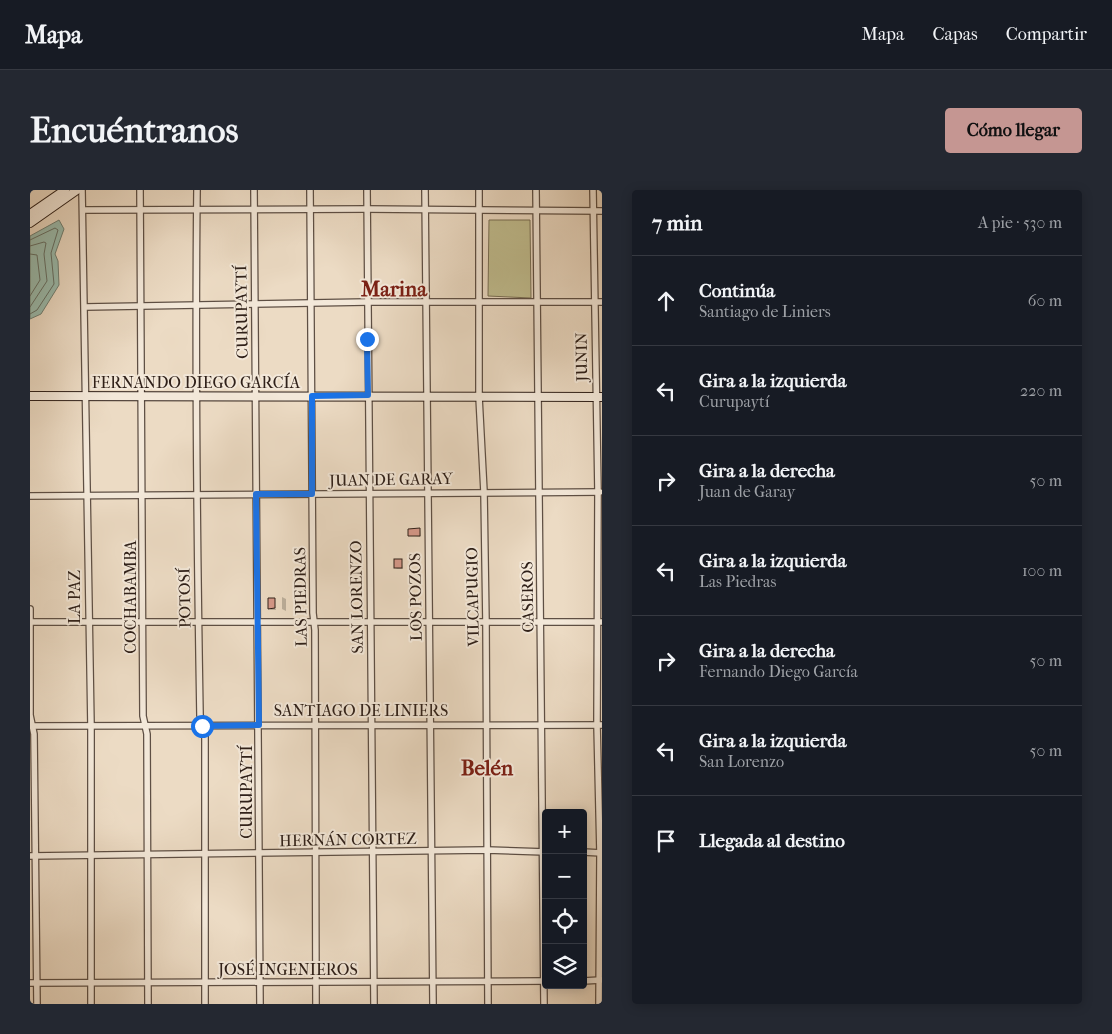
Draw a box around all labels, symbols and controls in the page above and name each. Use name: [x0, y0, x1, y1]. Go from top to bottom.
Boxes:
text: Mapa: [25, 21, 82, 49]
text: Mapa: [862, 24, 904, 45]
text: Capas: [932, 24, 978, 45]
text: Compartir: [1006, 24, 1087, 45]
button: Cómo llegar: [945, 108, 1082, 153]
text: Encuéntranos: [30, 110, 238, 151]
text: 7 min: [652, 211, 703, 235]
text: A pie · 530 m: [978, 213, 1062, 232]
street label: CURUPAYTÍ: [230, 264, 252, 359]
district label: Marina: [360, 277, 428, 301]
text: Continúa: [699, 280, 775, 302]
icon: ahead: [652, 287, 680, 315]
text: 60 m: [1028, 291, 1062, 310]
text: Santiago de Liniers: [699, 302, 831, 321]
route end: [356, 328, 379, 351]
street label: JUNIN: [572, 332, 591, 384]
text: Gira a la izquierda: [699, 370, 846, 392]
street label: FERNANDO DIEGO GARCÍA: [92, 372, 301, 392]
icon: left: [652, 377, 680, 405]
text: 220 m: [1020, 381, 1062, 400]
text: Curupaytí: [699, 392, 770, 411]
text: Gira a la derecha: [699, 460, 835, 482]
icon: right: [652, 467, 680, 495]
street label: JUAN DE GARAY: [327, 469, 454, 490]
text: 50 m: [1030, 471, 1062, 490]
text: Juan de Garay: [699, 482, 795, 501]
street label: COCHABAMBA: [121, 540, 140, 654]
street label: SAN LORENZO: [346, 540, 367, 654]
street label: LAS PIEDRAS: [290, 547, 311, 647]
street label: VILCAPUGIO: [462, 547, 483, 648]
text: Gira a la izquierda: [699, 550, 846, 572]
street label: LOS POZOS: [405, 553, 426, 641]
icon: left: [652, 557, 680, 585]
street label: CASEROS: [517, 561, 538, 633]
text: 100 m: [1022, 561, 1062, 580]
street label: POTOSÍ: [173, 567, 195, 628]
street label: LA PAZ: [65, 570, 84, 624]
text: Las Piedras: [699, 572, 776, 591]
text: Gira a la derecha: [699, 640, 835, 662]
icon: right: [652, 647, 680, 675]
text: 50 m: [1030, 651, 1062, 670]
text: Fernando Diego García: [699, 662, 858, 681]
street label: SANTIAGO DE LINIERS: [274, 701, 448, 720]
route start: [191, 715, 214, 738]
text: Gira a la izquierda: [699, 730, 846, 752]
icon: left: [652, 737, 680, 765]
text: 50 m: [1030, 741, 1062, 760]
street label: CURUPAYTÍ: [236, 744, 256, 839]
text: San Lorenzo: [699, 752, 784, 771]
district label: Belén: [461, 756, 514, 780]
map controls: [542, 809, 587, 989]
button: +: [542, 809, 587, 854]
icon: arrive: [652, 827, 680, 855]
street label: HERNÁN CORTEZ: [279, 828, 417, 850]
text: Llegada al destino: [699, 830, 845, 852]
button: −: [542, 854, 587, 899]
button: locate: [542, 899, 587, 944]
button: layers: [542, 944, 587, 989]
street label: JOSÉ INGENIEROS: [216, 959, 358, 979]

